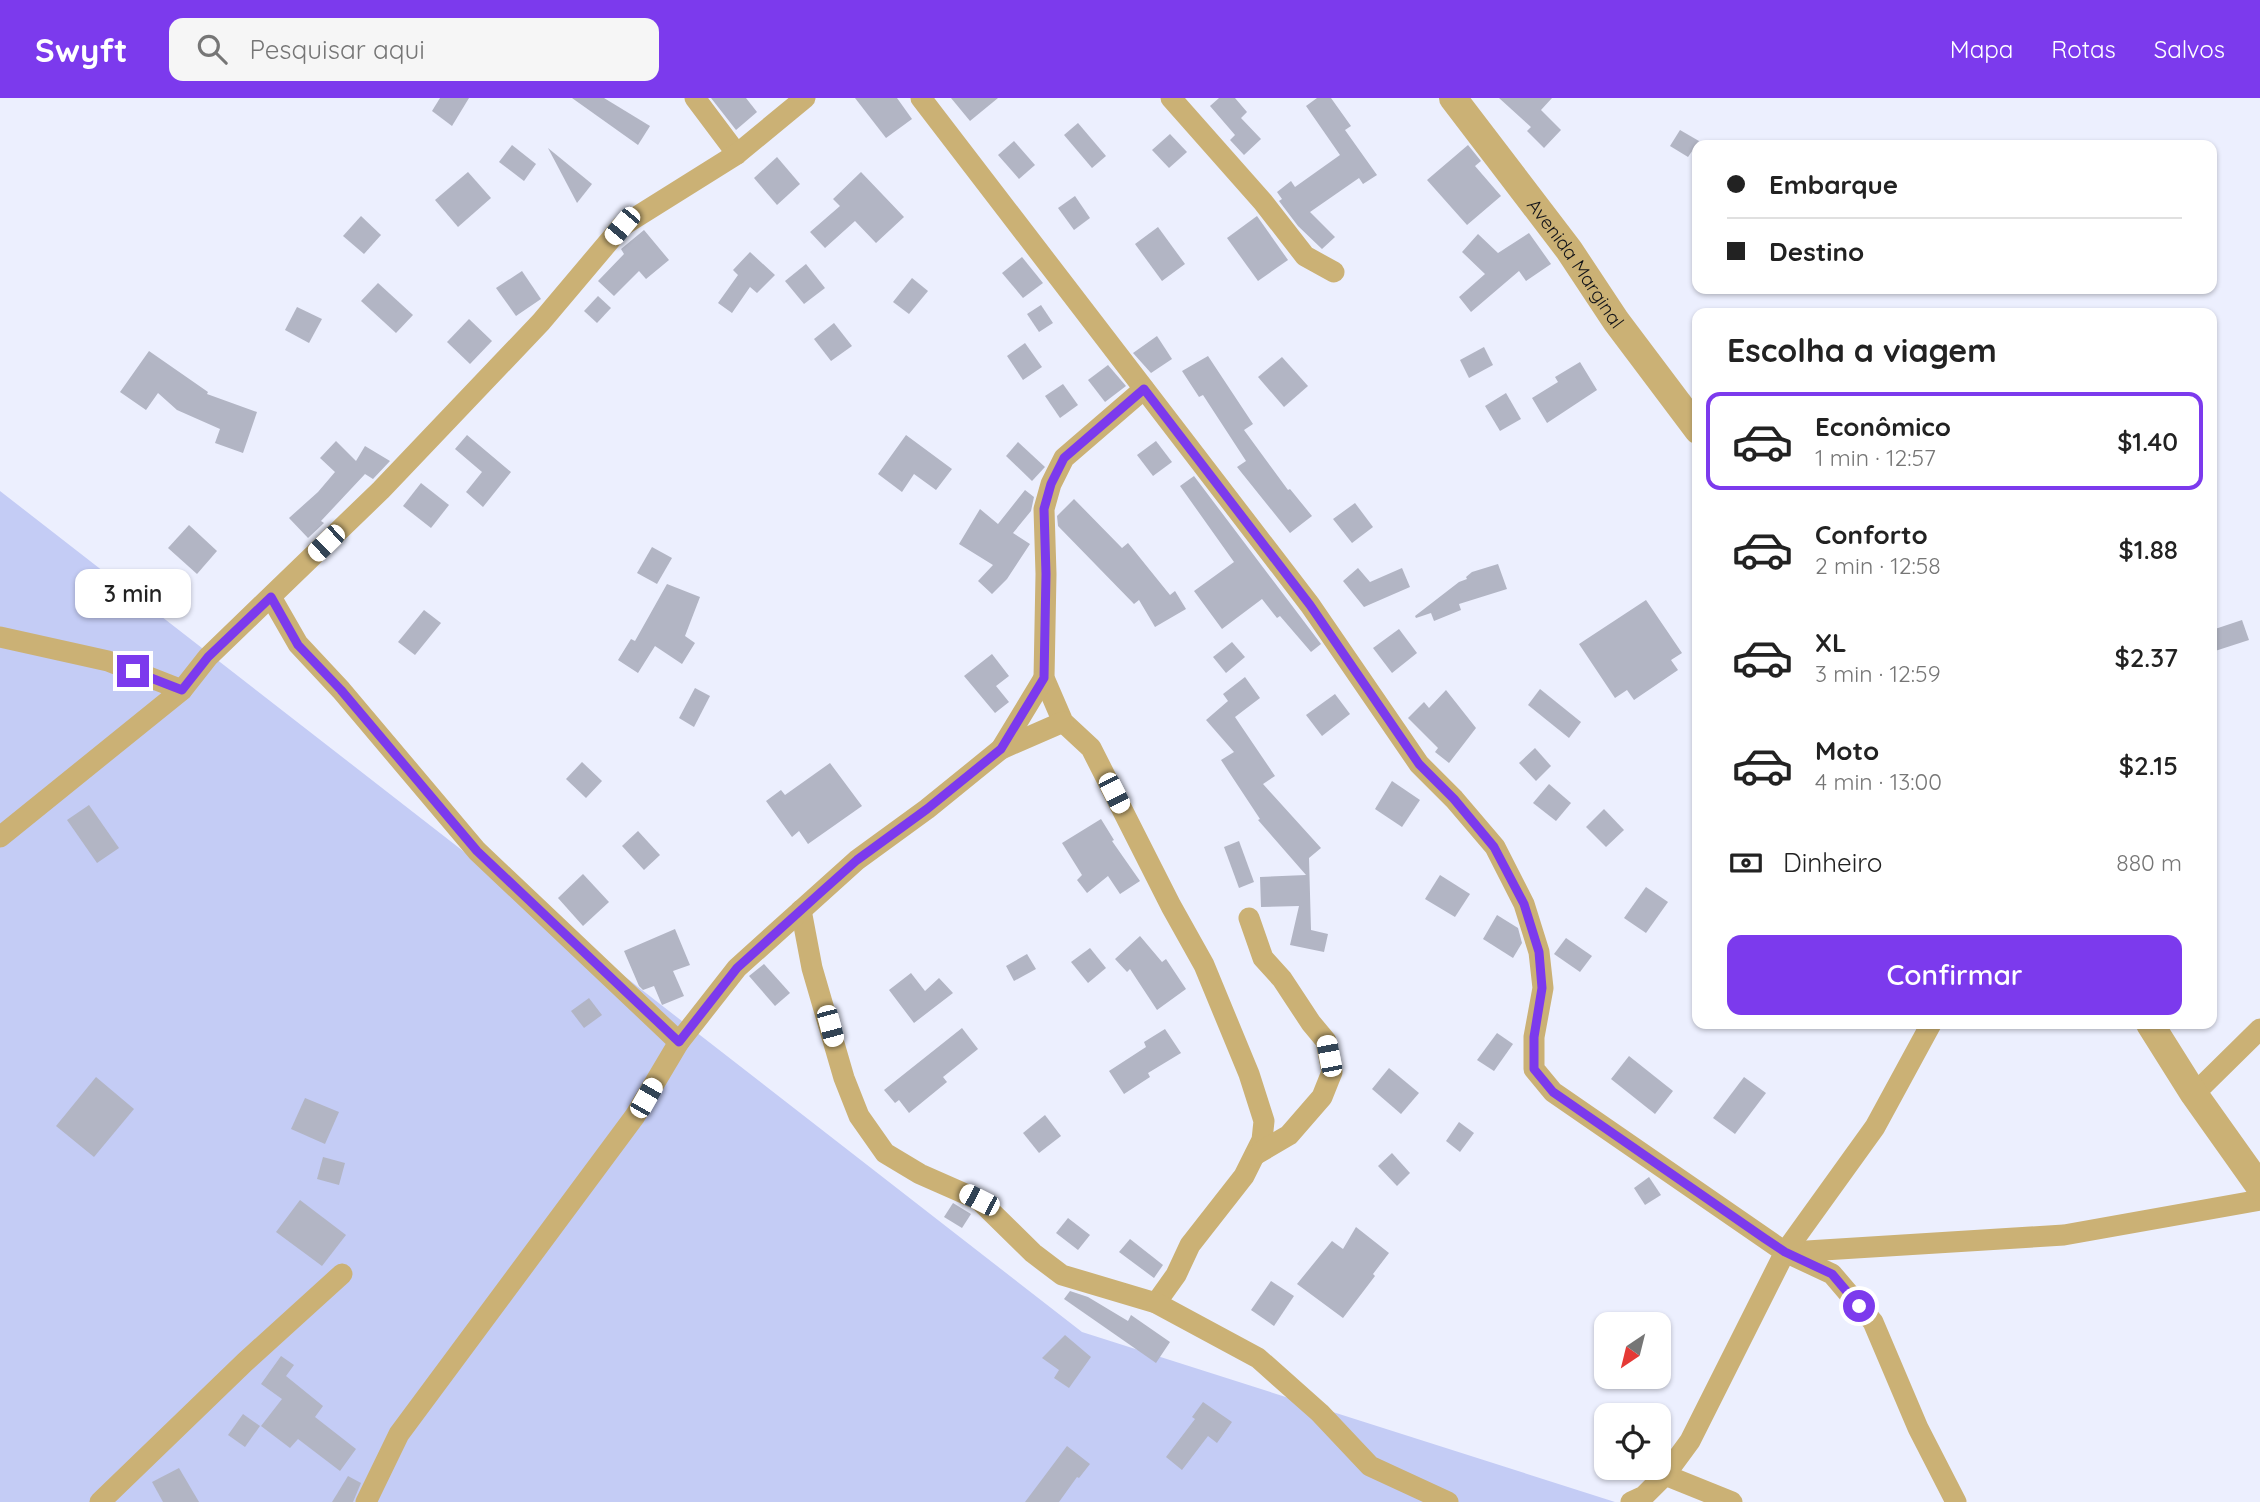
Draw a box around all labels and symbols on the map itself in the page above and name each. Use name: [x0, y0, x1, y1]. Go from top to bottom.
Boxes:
street label: Avenida Marginal: [1522, 194, 1629, 333]
car: [601, 203, 644, 249]
car: [304, 521, 349, 565]
callout: 3 min: [75, 570, 191, 618]
route end: [117, 655, 149, 687]
car: [1096, 770, 1133, 816]
car: [815, 1003, 846, 1049]
car: [1315, 1033, 1344, 1079]
car: [627, 1075, 666, 1121]
car: [956, 1181, 1003, 1219]
route start: [1843, 1290, 1875, 1322]
north arrow: [1594, 1312, 1671, 1390]

